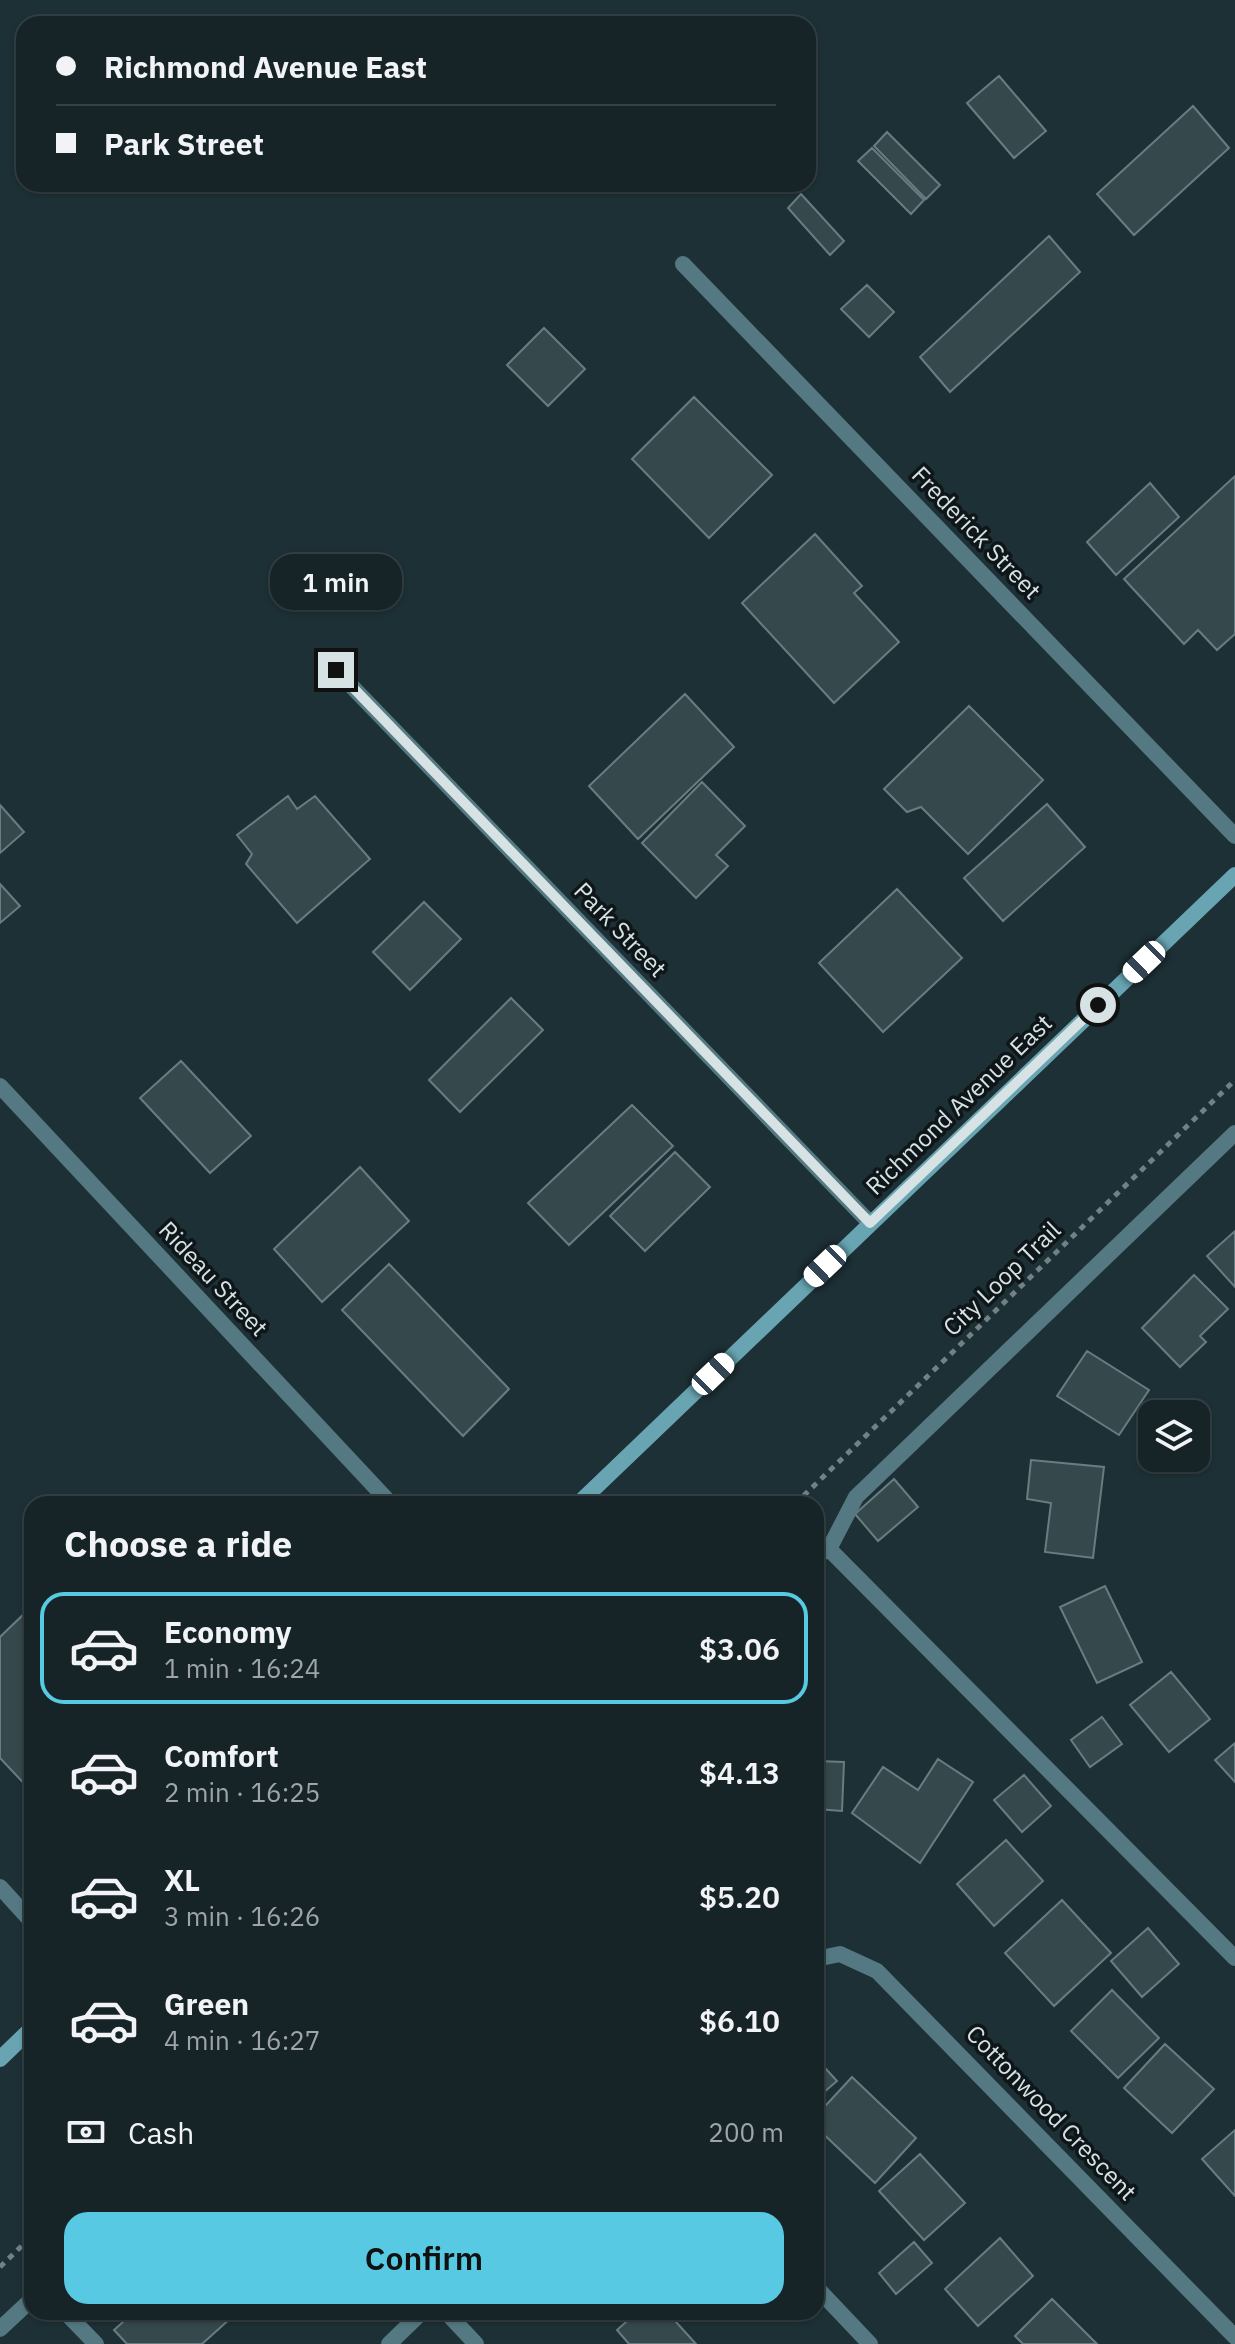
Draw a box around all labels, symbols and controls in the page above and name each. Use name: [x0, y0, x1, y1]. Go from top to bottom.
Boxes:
text: Richmond Avenue East: [104, 47, 427, 86]
text: Park Street: [104, 124, 264, 163]
street label: Frederick Street: [905, 459, 1048, 606]
callout: 1 min: [270, 554, 402, 610]
text: 1 min: [302, 565, 370, 599]
route end: [318, 652, 354, 688]
street label: Park Street: [568, 875, 674, 984]
car: [1118, 937, 1170, 987]
route start: [1080, 987, 1116, 1023]
street label: Richmond Avenue East: [858, 1007, 1058, 1202]
street label: Rideau Street: [152, 1214, 275, 1343]
street label: City Loop Trail: [936, 1214, 1067, 1343]
car: [799, 1241, 851, 1291]
car: [687, 1349, 739, 1399]
map controls: [1138, 1400, 1210, 1472]
button: layers: [1138, 1400, 1210, 1472]
text: Choose a ride: [64, 1520, 292, 1567]
icon: car: [68, 1612, 140, 1684]
text: Economy: [164, 1612, 292, 1651]
text: $3.06: [699, 1629, 780, 1668]
text: 1 min · 16:24: [164, 1651, 320, 1685]
icon: car: [68, 1736, 140, 1808]
text: Comfort: [164, 1736, 279, 1775]
text: $4.13: [699, 1753, 780, 1792]
text: 2 min · 16:25: [164, 1775, 320, 1809]
icon: car: [68, 1860, 140, 1932]
text: XL: [164, 1860, 200, 1899]
text: $5.20: [699, 1877, 780, 1916]
text: 3 min · 16:26: [164, 1899, 320, 1933]
icon: car: [68, 1984, 140, 2056]
text: Green: [164, 1984, 249, 2023]
text: $6.10: [699, 2001, 780, 2040]
street label: Cottonwood Crescent: [960, 2018, 1144, 2207]
text: 4 min · 16:27: [164, 2023, 320, 2057]
icon: cash: [64, 2110, 108, 2154]
text: Cash: [128, 2113, 194, 2152]
text: 200 m: [708, 2115, 784, 2149]
button: Confirm: [64, 2212, 784, 2304]

